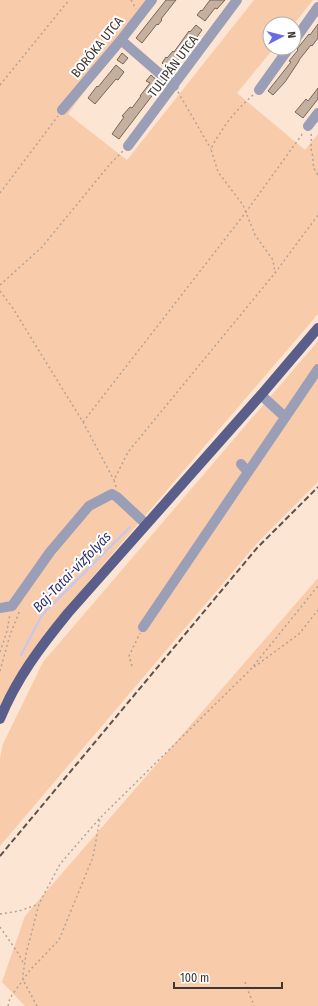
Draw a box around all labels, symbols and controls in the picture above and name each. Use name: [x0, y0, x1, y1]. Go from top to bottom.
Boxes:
street label: BORÓKA UTCA: [68, 13, 126, 80]
north arrow: [262, 16, 302, 56]
text: N: [285, 31, 298, 39]
street label: TULIPÁN UTCA: [145, 32, 201, 100]
water label: Baj-Tatai-vízfolyás: [29, 528, 115, 616]
scale bar: [174, 964, 282, 990]
text: 100 m: [180, 971, 209, 985]

